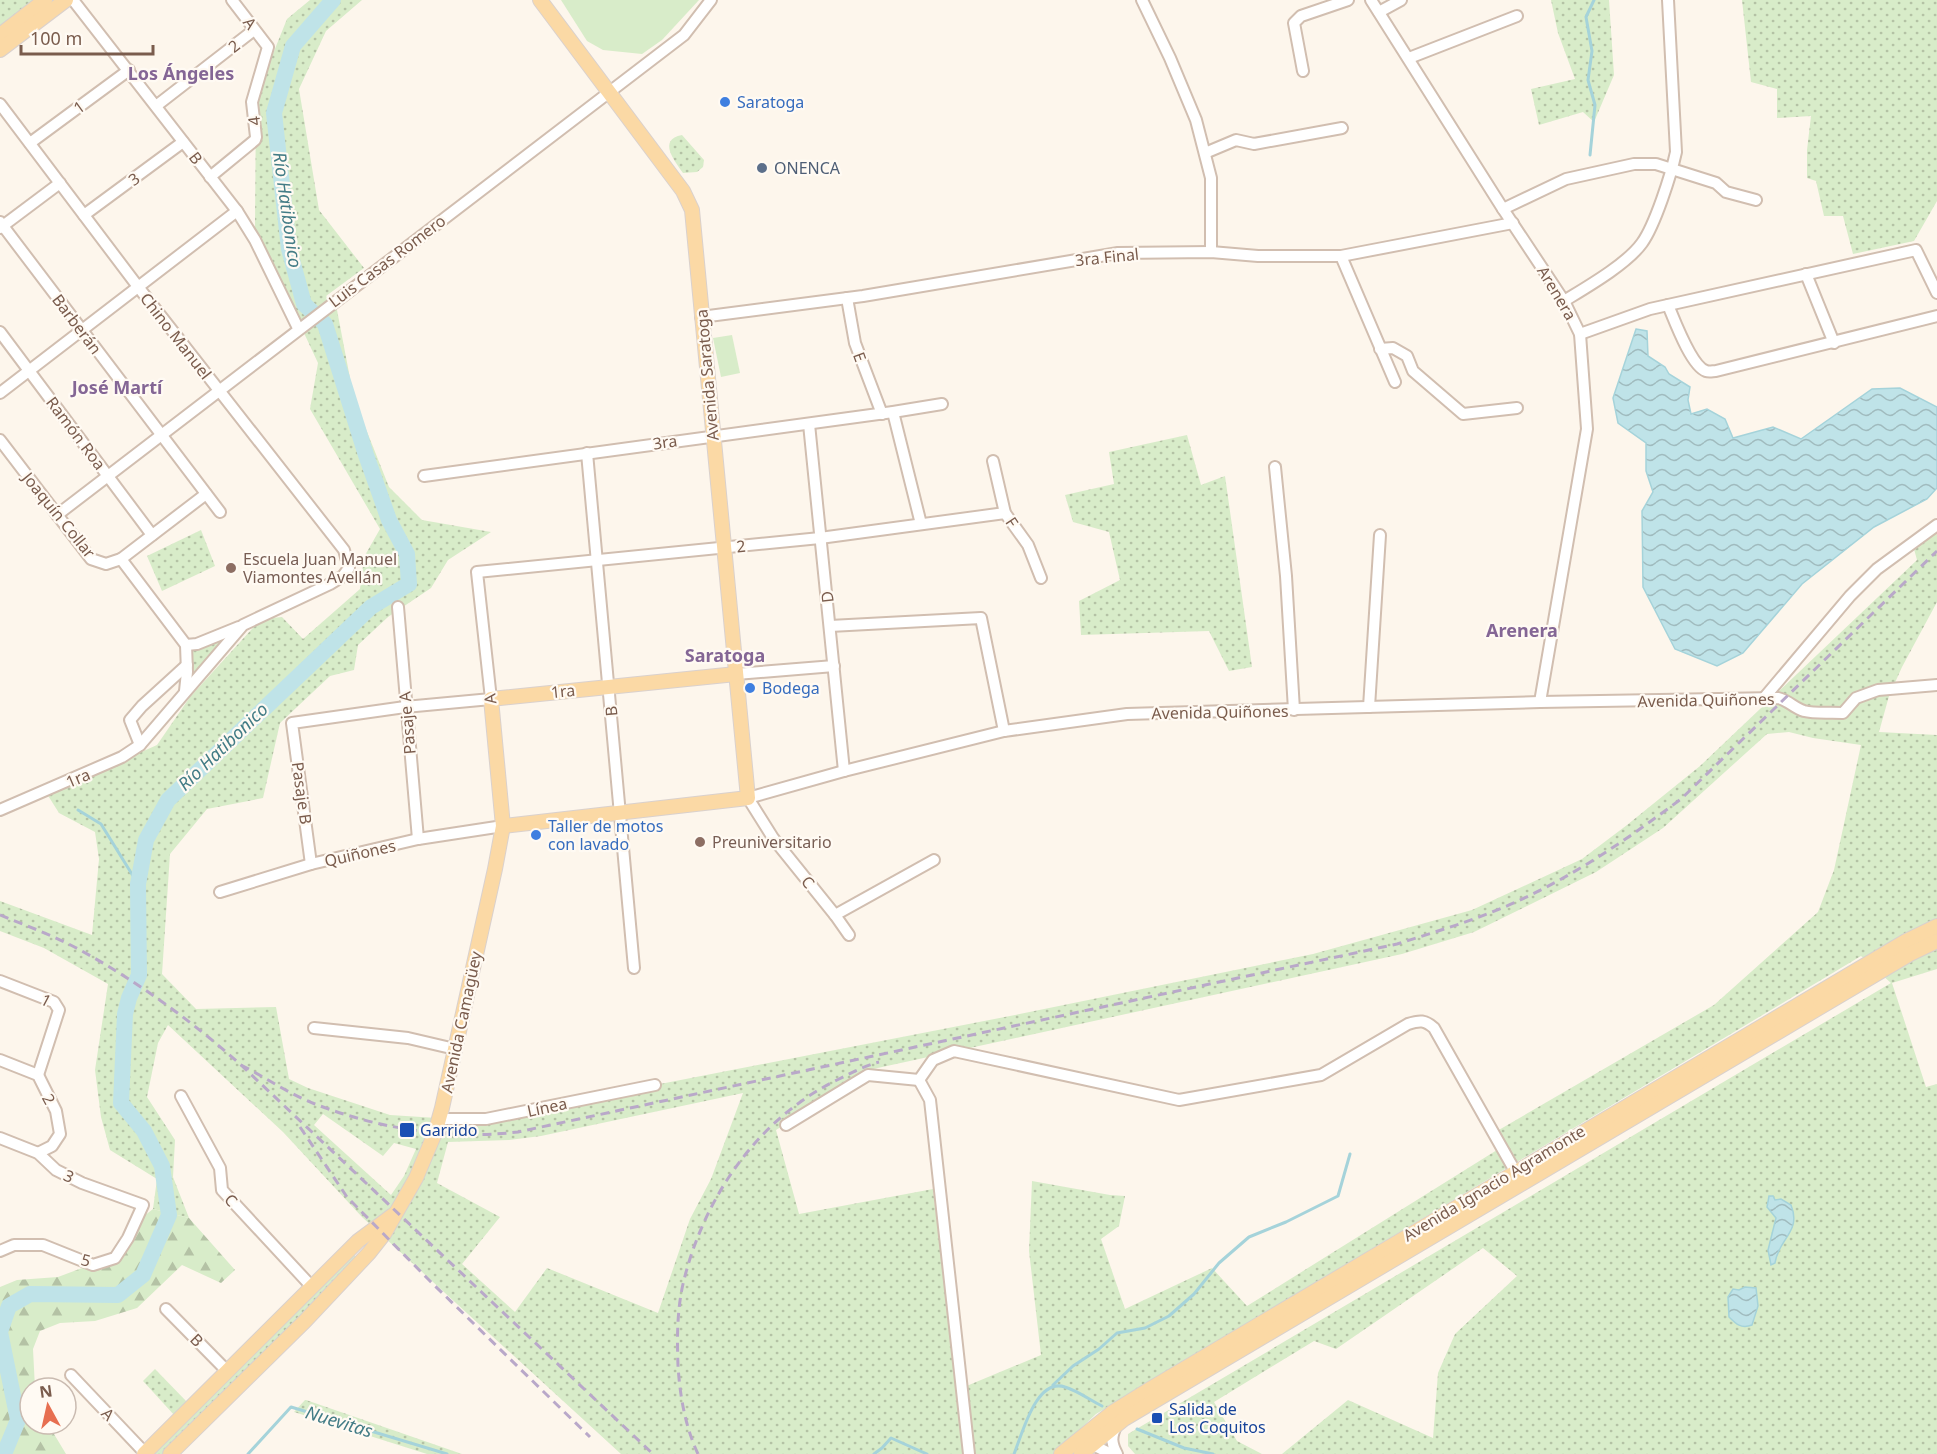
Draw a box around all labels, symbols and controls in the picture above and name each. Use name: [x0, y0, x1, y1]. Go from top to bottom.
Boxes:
street label: A: [238, 12, 262, 34]
scale bar: [21, 18, 153, 56]
text: 100 m: [30, 26, 82, 50]
street label: 2: [224, 35, 244, 57]
district label: Los Ángeles: [128, 61, 234, 85]
place label: Saratoga: [737, 91, 804, 113]
street label: 1: [69, 95, 89, 119]
marker: Saratoga: [718, 95, 732, 109]
street label: 4: [243, 115, 265, 127]
street label: B: [184, 147, 208, 169]
water label: Río Hatibonico: [268, 150, 308, 269]
place label: ONENCA: [774, 157, 841, 179]
marker: ONENCA: [755, 161, 769, 175]
street label: 3: [124, 167, 144, 191]
street label: Luis Casas Romero: [324, 210, 450, 312]
street label: 3ra Final: [1074, 243, 1140, 271]
street label: Arenera: [1532, 262, 1582, 324]
street label: Chino Manuel: [135, 288, 217, 384]
street label: Barberán: [47, 289, 107, 359]
street label: Avenida Saratoga: [690, 308, 724, 442]
street label: E: [848, 349, 872, 365]
district label: José Martí: [70, 375, 164, 399]
street label: Ramón Roa: [41, 392, 111, 474]
street label: 3ra: [651, 429, 679, 455]
street label: Joaquín Collar: [16, 466, 101, 563]
street label: F: [1001, 512, 1023, 532]
street label: 2: [735, 535, 747, 557]
place label: Escuela Juan Manuel Viamontes Avellán: [243, 548, 397, 588]
marker: Escuela Juan Manuel Viamontes Avellán: [224, 561, 238, 575]
street label: D: [815, 590, 839, 604]
district label: Arenera: [1486, 618, 1558, 642]
district label: Saratoga: [685, 643, 765, 667]
place label: Bodega: [762, 677, 820, 699]
street label: 1ra: [550, 679, 576, 703]
marker: Bodega: [743, 681, 757, 695]
street label: Avenida Quiñones: [1637, 688, 1775, 712]
street label: Pasaje A: [393, 690, 421, 755]
street label: A: [478, 692, 502, 705]
water label: Río Hatibonico: [172, 697, 273, 795]
street label: Avenida Quiñones: [1151, 700, 1289, 724]
street label: B: [600, 705, 622, 717]
street label: Pasaje B: [287, 760, 317, 826]
street label: 1ra: [62, 763, 94, 793]
place label: Taller de motos con lavado: [548, 815, 663, 855]
marker: Taller de motos con lavado: [529, 828, 543, 842]
place label: Preuniversitario: [712, 831, 832, 853]
street label: Quiñones: [322, 834, 398, 872]
marker: Preuniversitario: [693, 835, 707, 849]
street label: C: [796, 871, 820, 893]
street label: Avenida Camagüey: [435, 948, 487, 1095]
street label: 1: [37, 988, 55, 1012]
street label: 2: [37, 1090, 61, 1108]
street label: Línea: [525, 1092, 569, 1122]
place label: Garrido: [420, 1119, 478, 1141]
street label: Avenida Ignacio Agramonte: [1399, 1120, 1589, 1246]
marker: Garrido: [398, 1121, 416, 1139]
street label: 3: [60, 1164, 78, 1188]
street label: C: [219, 1189, 243, 1211]
street label: 5: [79, 1248, 93, 1272]
street label: B: [186, 1329, 208, 1351]
north arrow: [18, 1376, 78, 1436]
text: N: [38, 1379, 54, 1403]
place label: Salida de Los Coquitos: [1169, 1398, 1266, 1438]
water label: Nuevitas: [303, 1400, 376, 1443]
street label: A: [97, 1403, 120, 1426]
marker: Salida de Los Coquitos: [1150, 1411, 1164, 1425]

